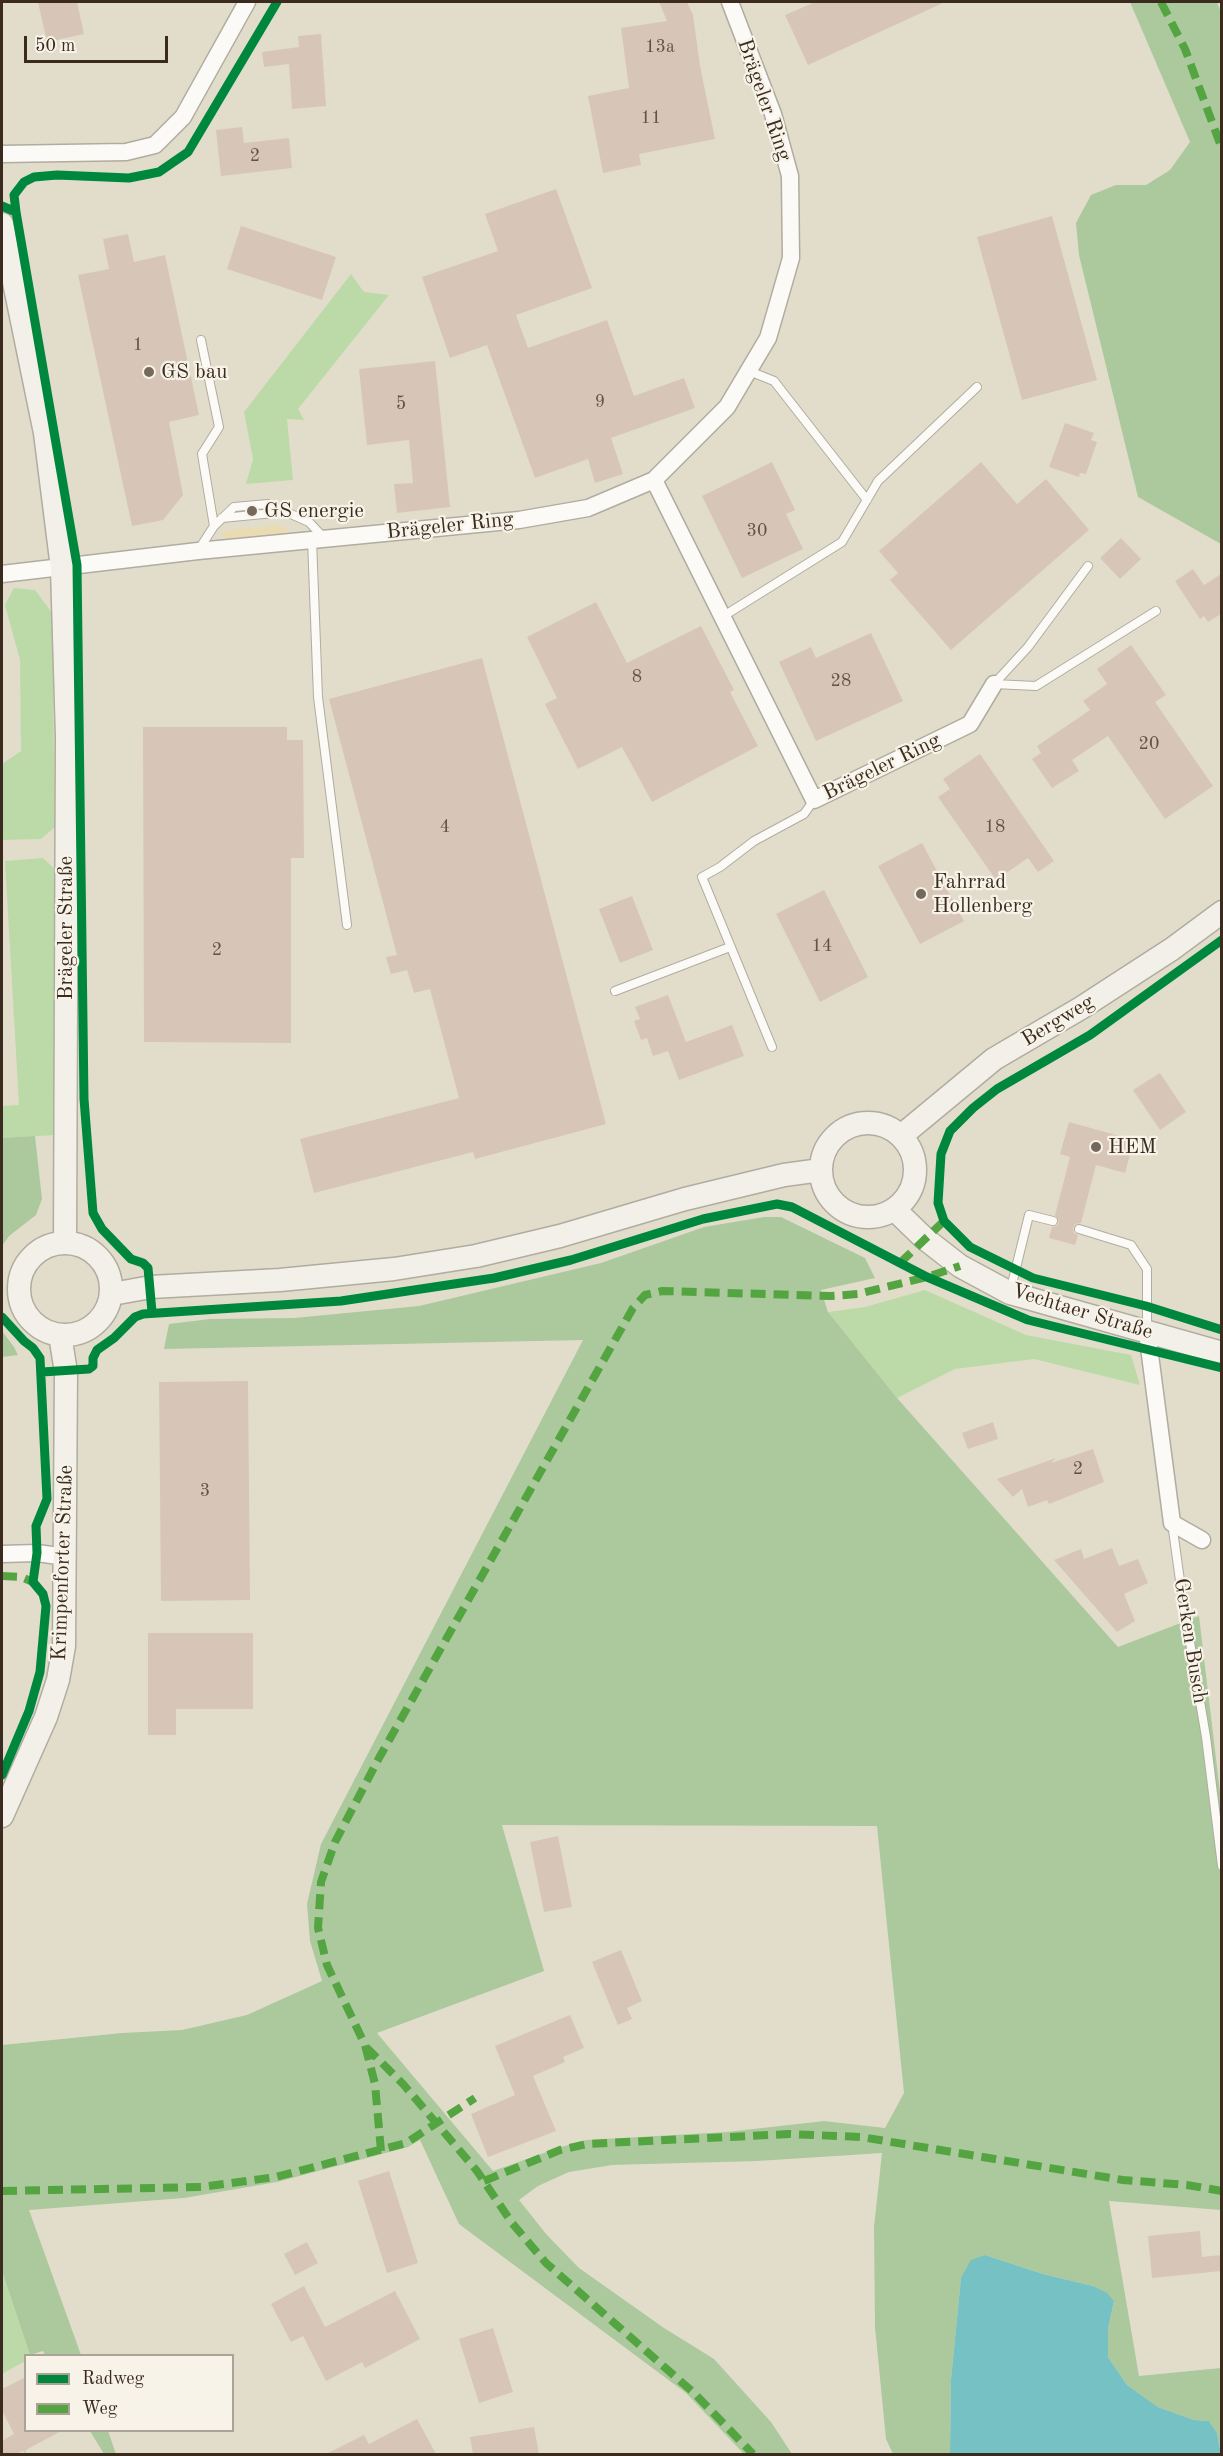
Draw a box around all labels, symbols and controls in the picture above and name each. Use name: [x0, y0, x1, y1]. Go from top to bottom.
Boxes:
scale bar: [27, 24, 171, 62]
house number: 13a: [645, 36, 675, 58]
street label: Brägeler Ring: [731, 36, 797, 164]
text: 50 m: [35, 37, 75, 55]
house number: 11: [641, 107, 661, 129]
house number: 2: [250, 145, 260, 167]
house number: 1: [133, 334, 143, 356]
place label: GS bau: [161, 359, 227, 385]
marker: GS bau: [142, 365, 156, 379]
house number: 9: [595, 391, 605, 413]
house number: 5: [396, 393, 406, 415]
place label: GS energie: [264, 498, 364, 524]
marker: GS energie: [245, 504, 259, 518]
street label: Brägeler Ring: [385, 507, 515, 545]
house number: 30: [747, 520, 767, 542]
house number: 8: [632, 666, 642, 688]
house number: 28: [831, 670, 851, 692]
street label: Brägeler Ring: [819, 728, 945, 806]
house number: 20: [1139, 733, 1159, 755]
house number: 4: [440, 816, 450, 838]
house number: 18: [985, 816, 1005, 838]
street label: Brägeler Straße: [53, 856, 79, 1000]
place label: Fahrrad Hollenberg: [933, 869, 1033, 919]
marker: Fahrrad Hollenberg: [914, 887, 928, 901]
house number: 14: [812, 935, 832, 957]
house number: 2: [212, 939, 222, 961]
street label: Bergweg: [1017, 989, 1099, 1053]
place label: HEM: [1108, 1134, 1157, 1160]
marker: HEM: [1089, 1140, 1103, 1154]
street label: Vechtaer Straße: [1008, 1279, 1156, 1345]
house number: 2: [1073, 1458, 1083, 1480]
street label: Krimpenforter Straße: [47, 1465, 79, 1661]
house number: 3: [200, 1480, 210, 1502]
street label: Gerken Busch: [1168, 1577, 1212, 1705]
legend: [24, 2354, 234, 2432]
text: Radweg: [82, 2370, 144, 2388]
text: Weg: [82, 2400, 118, 2418]

